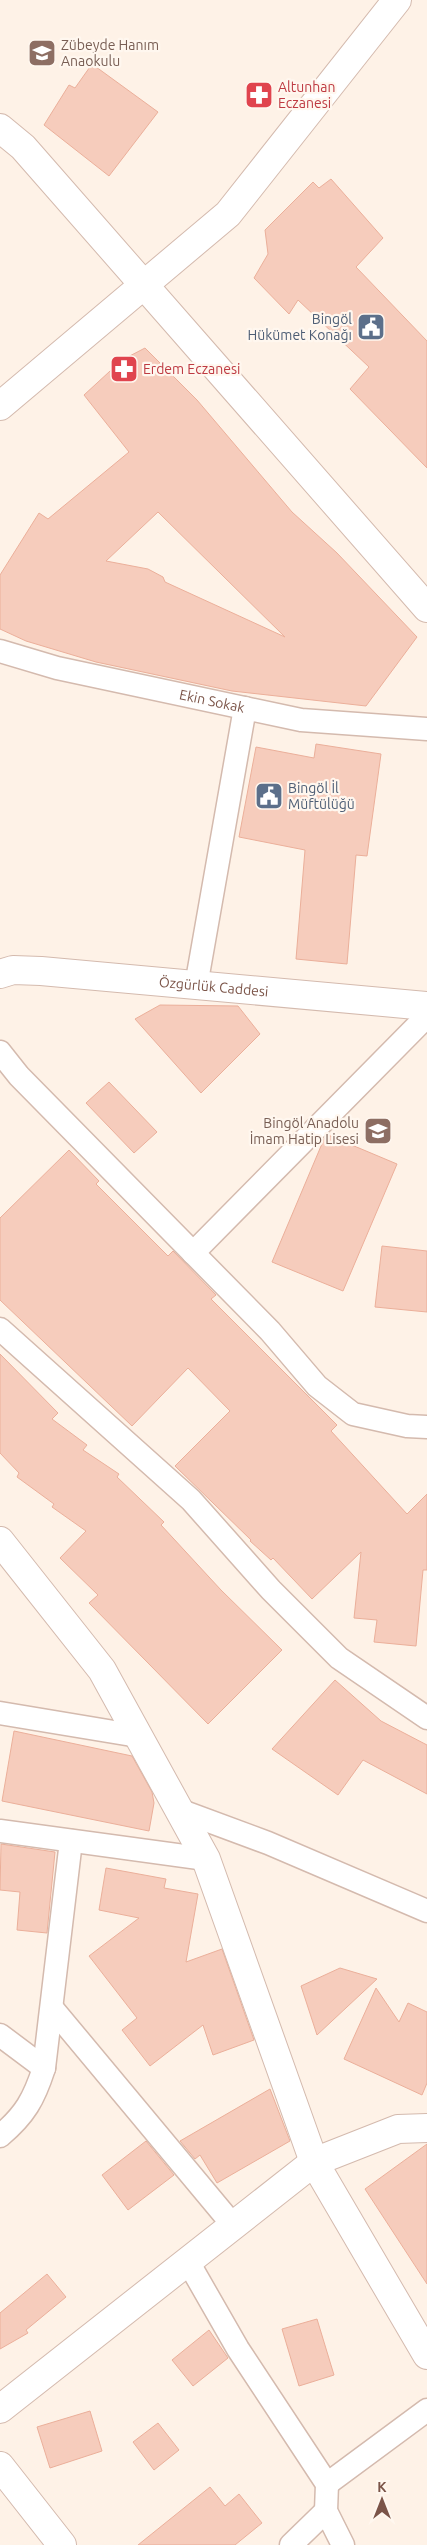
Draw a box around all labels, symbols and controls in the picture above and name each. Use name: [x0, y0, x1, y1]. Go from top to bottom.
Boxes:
place label: Zübeyde Hanım Anaokulu: [61, 37, 159, 69]
school or university icon: Zübeyde Hanım Anaokulu: [27, 38, 57, 68]
place label: Altunhan Eczanesi: [278, 79, 335, 111]
pharmacy icon: Altunhan Eczanesi: [244, 80, 274, 110]
place label: Bingöl Hükümet Konağı: [248, 311, 352, 343]
public building icon: Bingöl Hükümet Konağı: [356, 312, 386, 342]
pharmacy icon: Erdem Eczanesi: [109, 354, 139, 384]
place label: Erdem Eczanesi: [143, 361, 241, 377]
street label: Ekin Sokak: [178, 686, 246, 716]
place label: Bingöl İl Müftülüğü: [288, 780, 355, 812]
public building icon: Bingöl İl Müftülüğü: [254, 781, 284, 811]
street label: Özgürlük Caddesi: [158, 973, 269, 1000]
place label: Bingöl Anadolu İmam Hatip Lisesi: [250, 1115, 359, 1147]
school or university icon: Bingöl Anadolu İmam Hatip Lisesi: [363, 1116, 393, 1146]
north arrow: [357, 2475, 407, 2525]
text: K: [377, 2479, 387, 2495]

